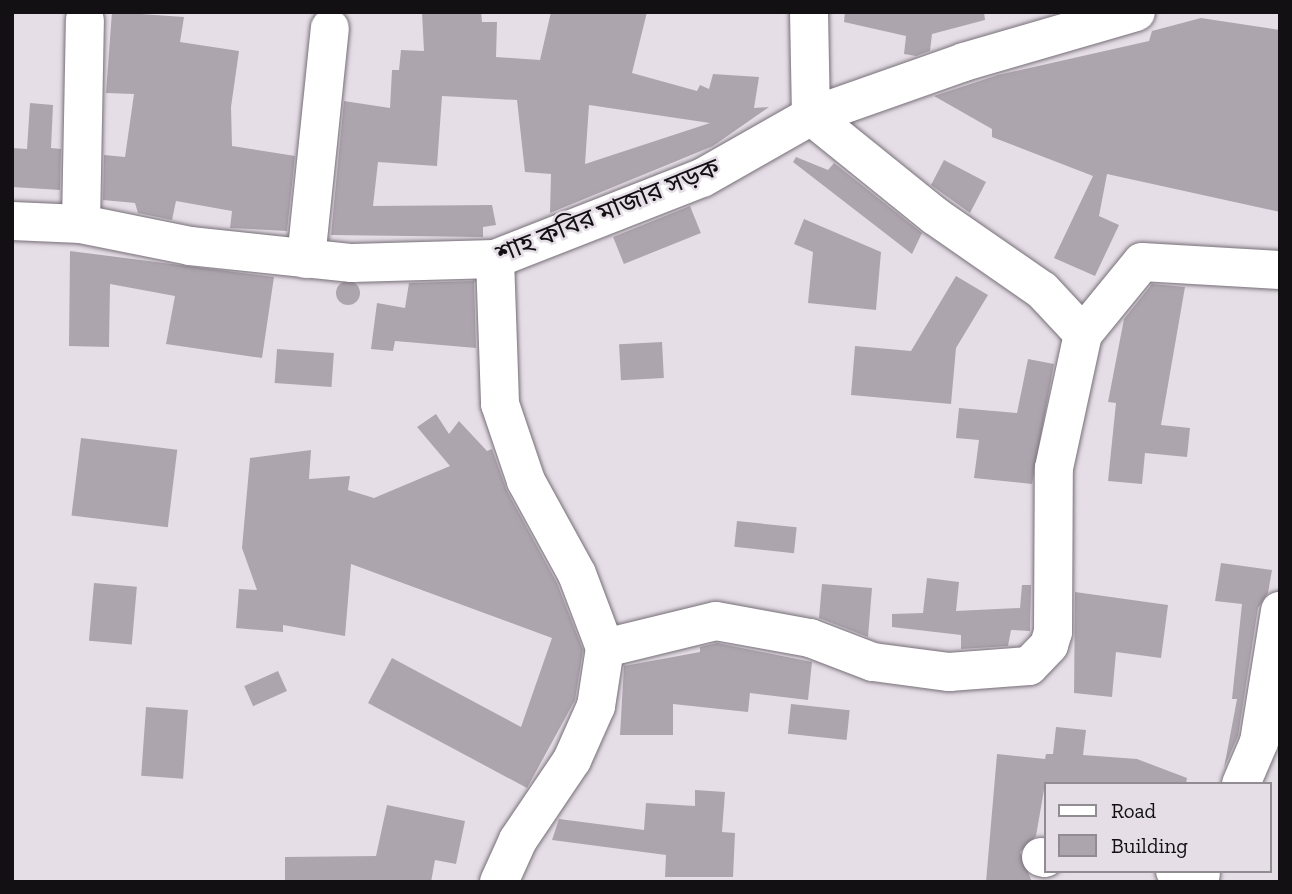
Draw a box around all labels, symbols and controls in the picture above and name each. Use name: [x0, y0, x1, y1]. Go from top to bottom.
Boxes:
street label: শাহ কবির মাজার সড়ক: [492, 152, 724, 270]
legend: [1044, 782, 1271, 873]
text: Road: [1111, 798, 1156, 823]
text: Building: [1111, 833, 1188, 858]

